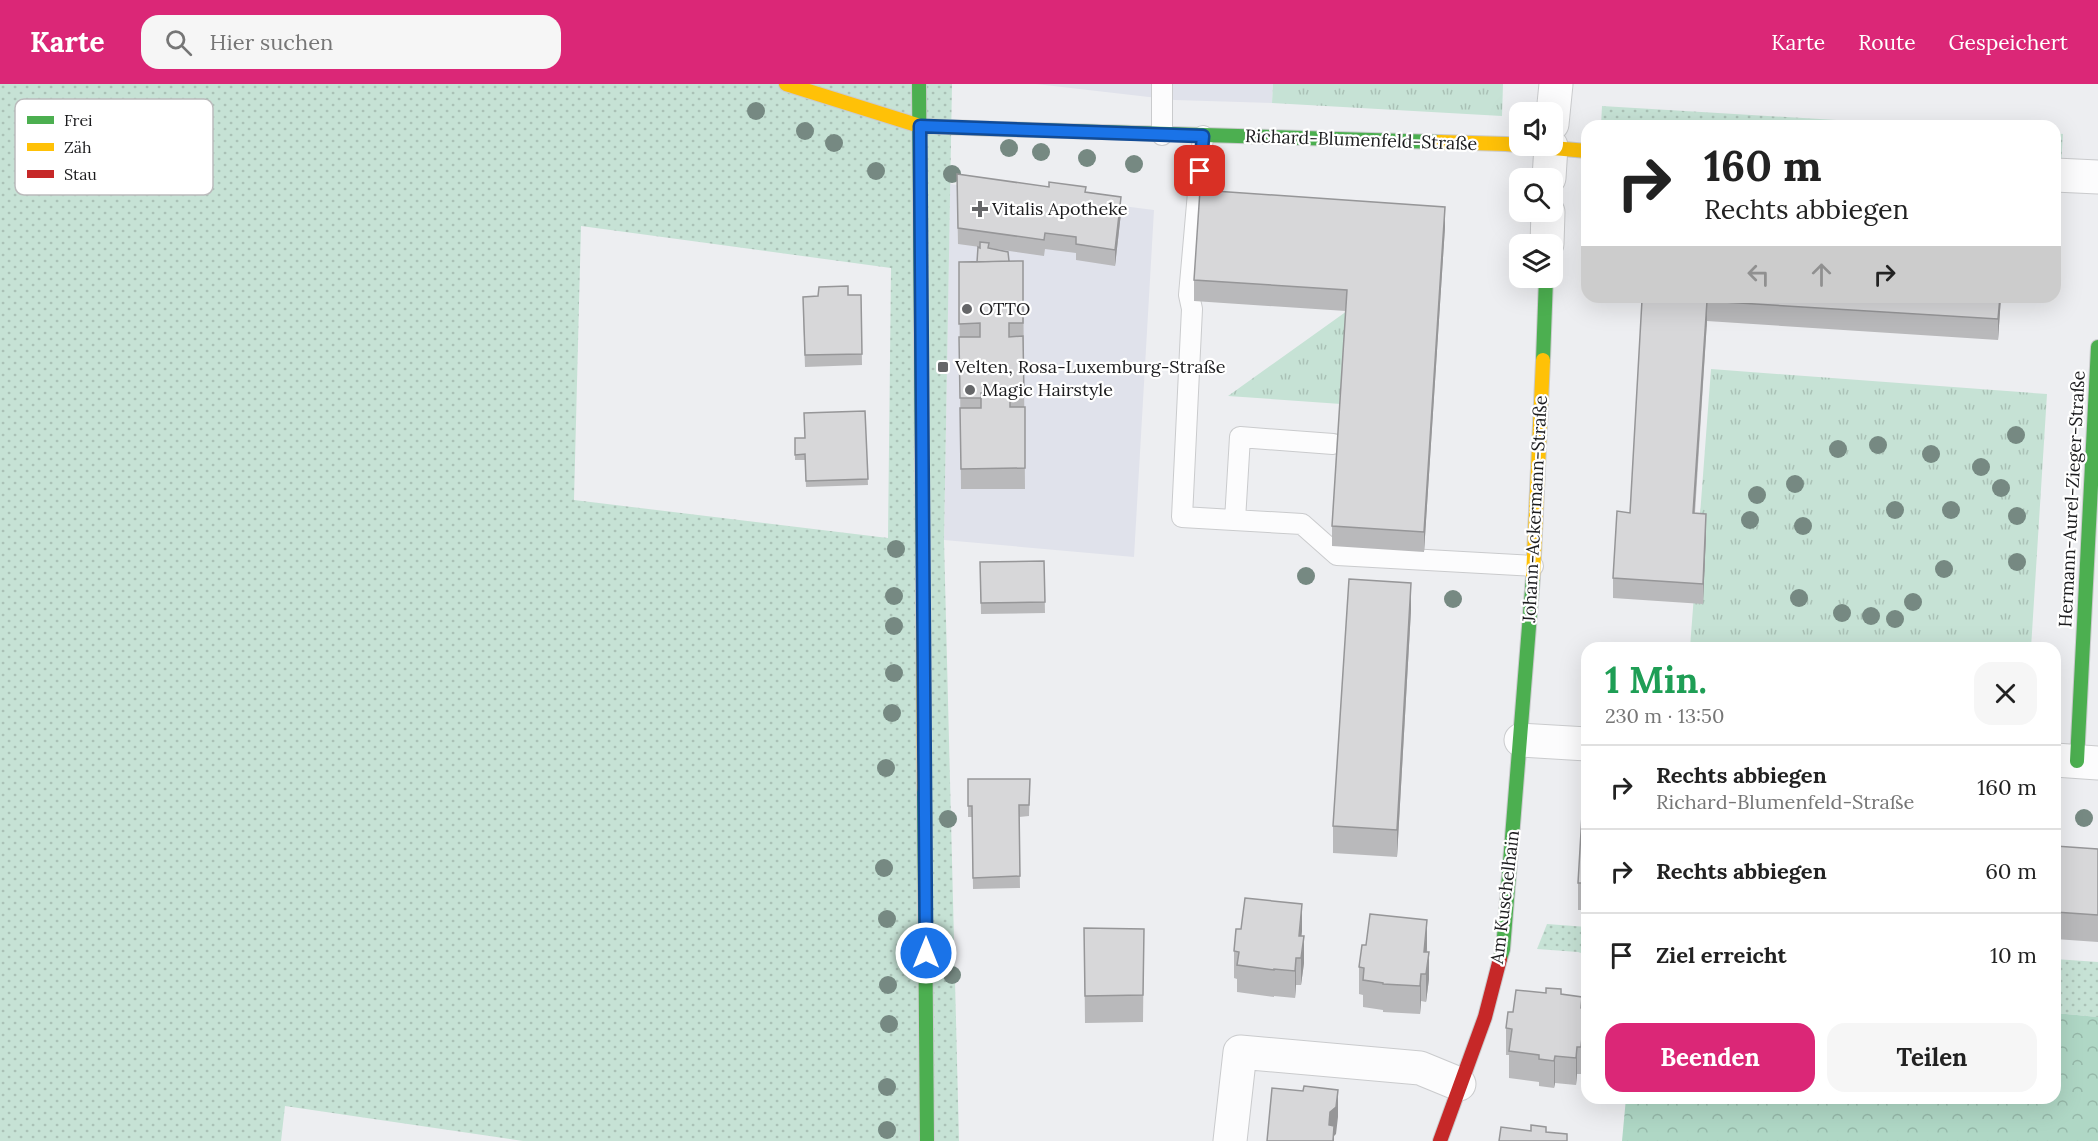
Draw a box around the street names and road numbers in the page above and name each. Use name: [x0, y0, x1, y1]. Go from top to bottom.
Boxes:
street label: Richard-Blumenfeld-Straße: [1244, 124, 1478, 155]
street label: Hermann-Aurel-Zieger-Straße: [2053, 370, 2090, 628]
street label: Johann-Ackermann-Straße: [1517, 395, 1552, 624]
street label: Am Kuschelhain: [1485, 829, 1524, 966]

